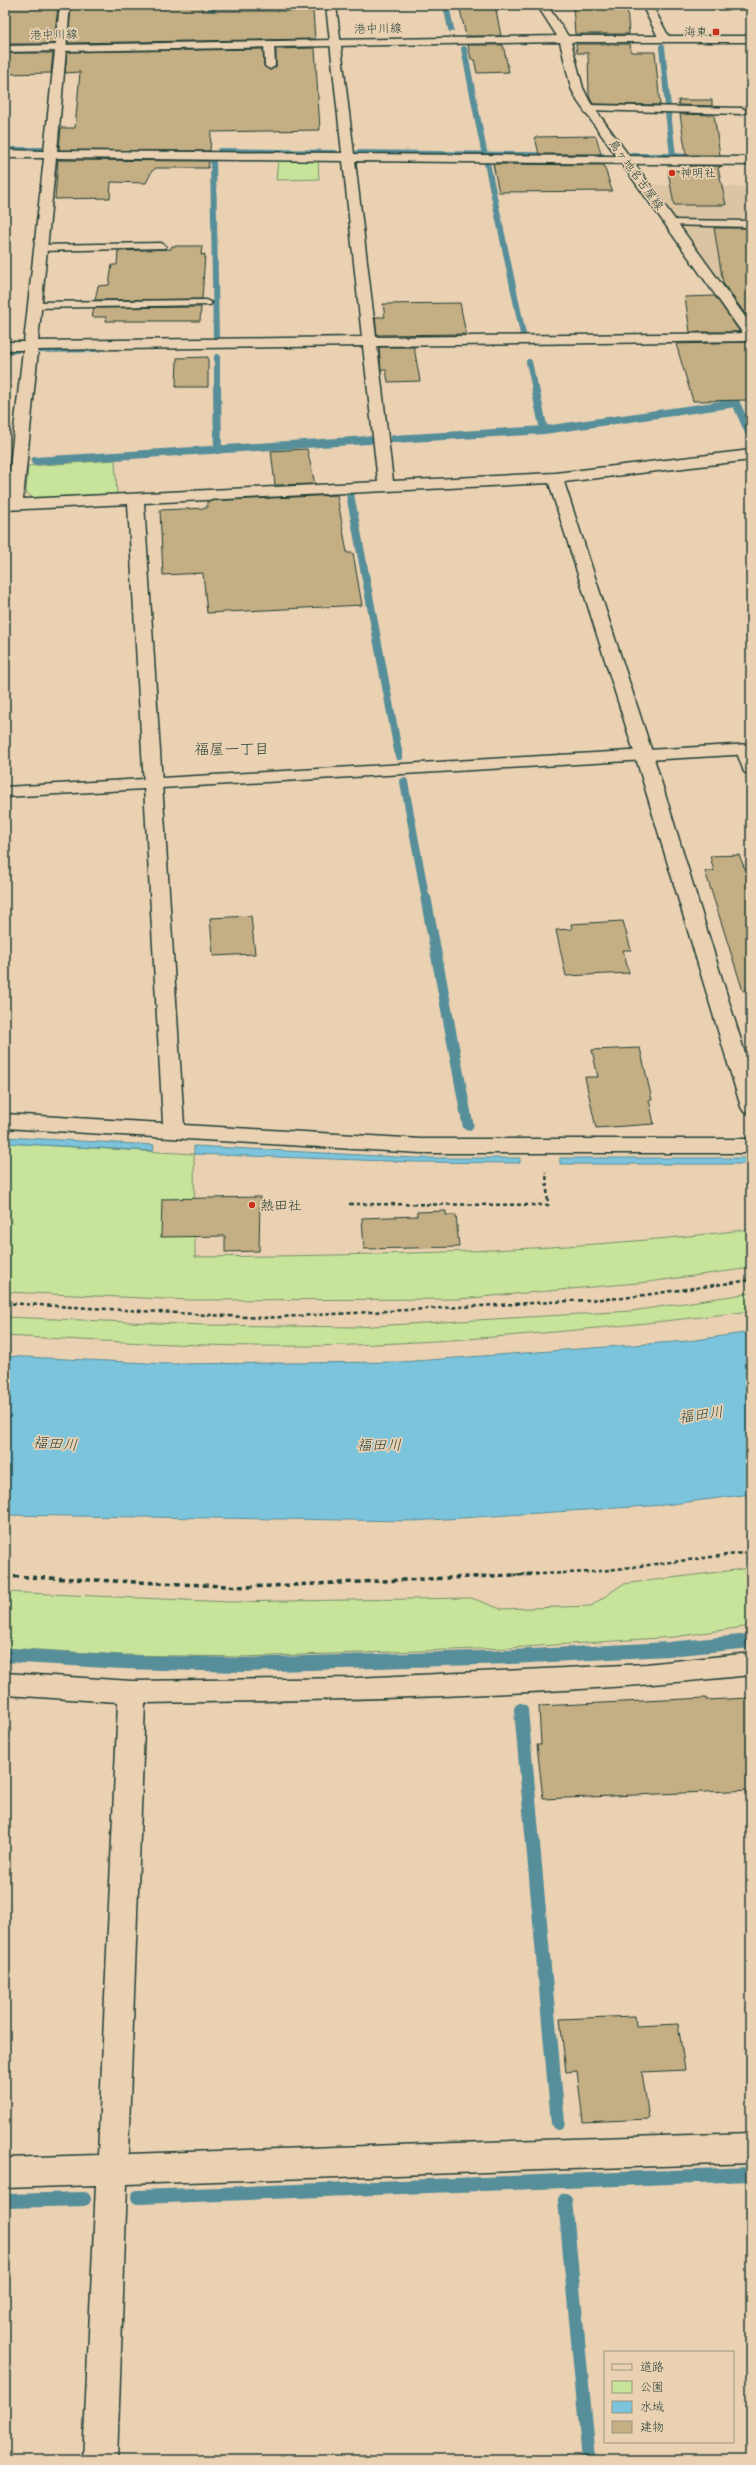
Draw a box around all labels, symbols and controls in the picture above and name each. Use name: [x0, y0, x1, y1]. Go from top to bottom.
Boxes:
street label: 港中川線: [354, 21, 402, 37]
place label: 海東: [684, 25, 708, 40]
street label: 港中川線: [30, 27, 78, 43]
marker: 海東: [711, 27, 721, 37]
street label: 鳥ヶ地名古屋線: [605, 137, 667, 213]
place label: 神明社: [680, 166, 716, 181]
marker: 神明社: [667, 168, 677, 178]
district label: 福屋一丁目: [194, 740, 270, 759]
place label: 熱田社: [260, 1197, 302, 1214]
marker: 熱田社: [247, 1200, 257, 1210]
water label: 福田川: [677, 1402, 725, 1428]
water label: 福田川: [32, 1433, 78, 1455]
water label: 福田川: [356, 1436, 402, 1455]
legend: [604, 2351, 734, 2443]
text: 道路: [640, 2360, 664, 2375]
text: 公園: [640, 2380, 664, 2395]
text: 水域: [640, 2400, 664, 2415]
text: 建物: [640, 2420, 664, 2435]

